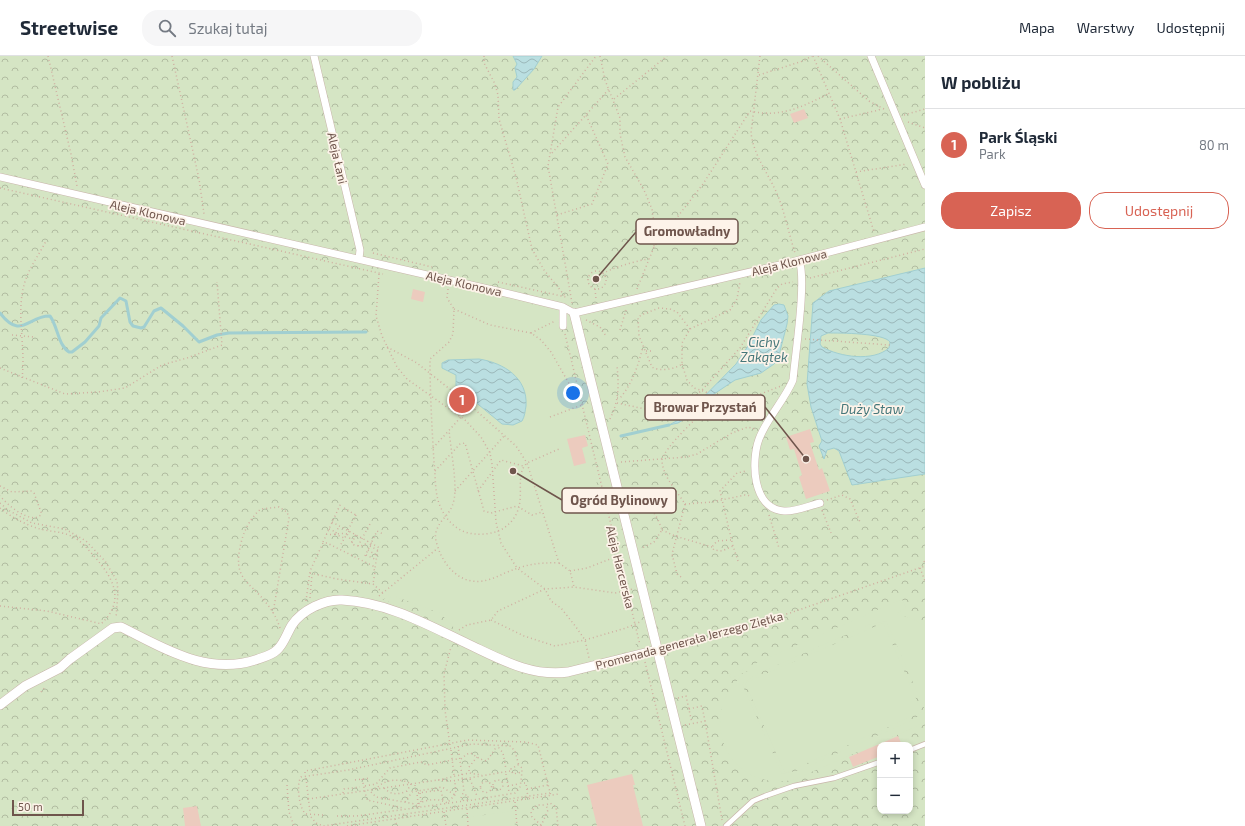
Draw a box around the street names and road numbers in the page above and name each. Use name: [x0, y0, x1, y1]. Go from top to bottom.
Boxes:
street label: Aleja Łani: [324, 131, 351, 185]
street label: Aleja Klonowa: [108, 196, 187, 229]
street label: Aleja Klonowa: [750, 246, 828, 279]
street label: Aleja Klonowa: [424, 267, 503, 300]
street label: Aleja Harcerska: [603, 524, 638, 610]
street label: Promenada generała Jerzego Ziętka: [594, 608, 784, 672]

